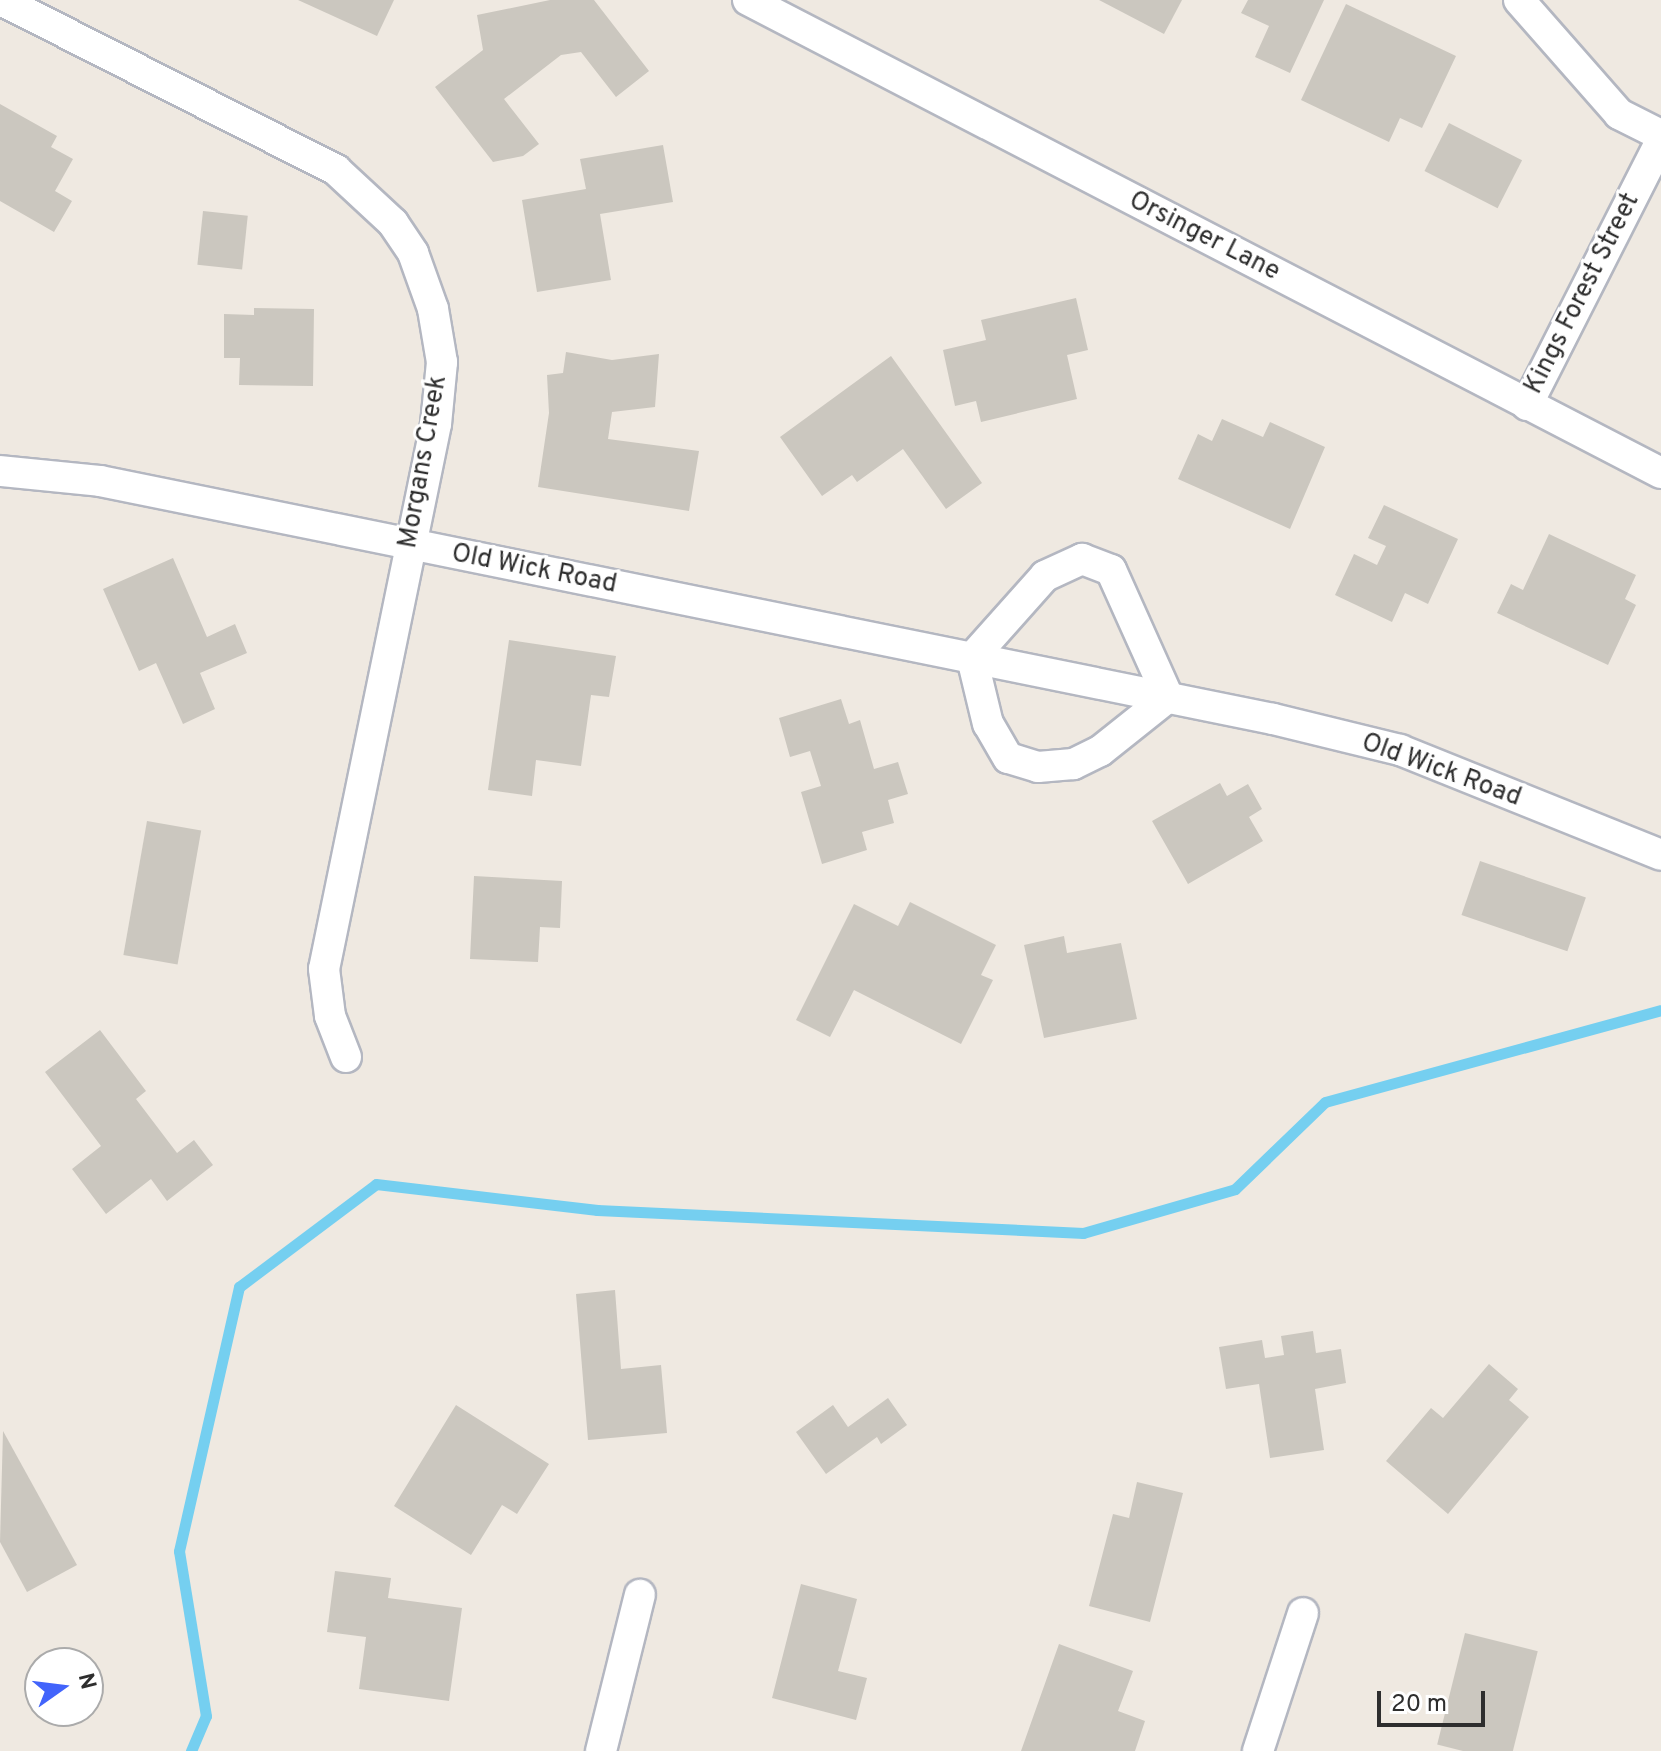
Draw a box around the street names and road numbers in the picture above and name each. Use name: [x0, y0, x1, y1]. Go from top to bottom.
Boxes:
street label: Orsinger Lane: [1123, 186, 1285, 288]
street label: Kings Forest Street: [1519, 188, 1647, 400]
street label: Morgans Creek: [393, 373, 455, 551]
street label: Old Wick Road: [449, 539, 619, 601]
street label: Old Wick Road: [1357, 728, 1525, 814]

